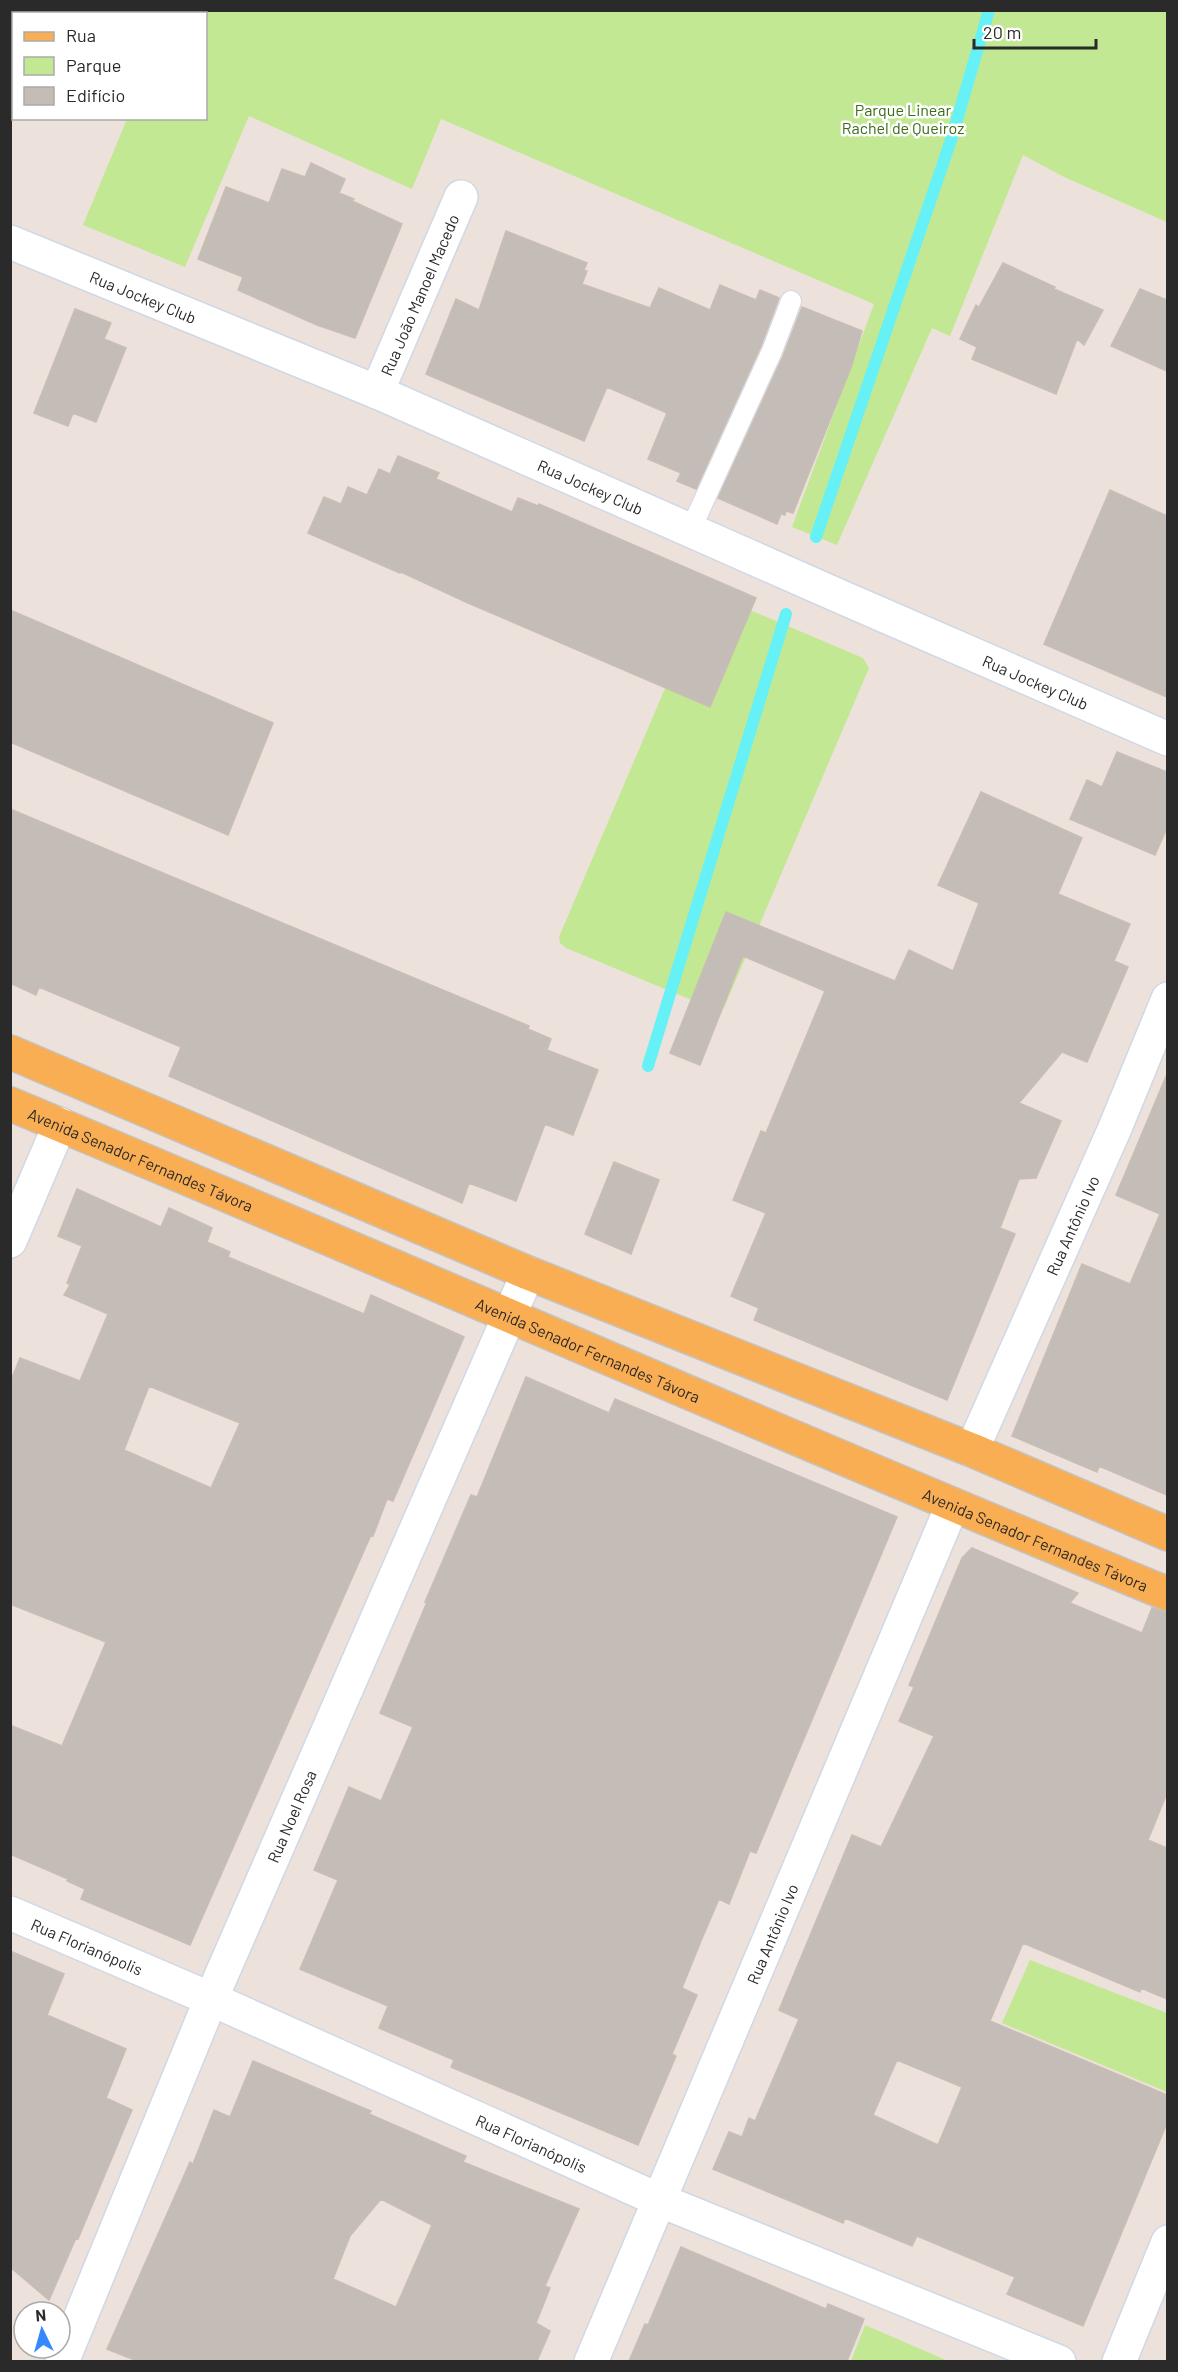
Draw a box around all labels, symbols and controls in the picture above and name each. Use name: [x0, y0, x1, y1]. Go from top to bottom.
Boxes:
legend: [12, 12, 207, 120]
scale bar: [974, 12, 1096, 50]
text: 20 m: [983, 21, 1021, 43]
text: Rua: [66, 24, 96, 46]
text: Parque: [66, 54, 121, 76]
text: Edifício: [66, 84, 125, 106]
park label: Parque Linear Rachel de Queiroz: [842, 100, 964, 137]
street label: Rua João Manoel Macedo: [376, 211, 462, 378]
street label: Rua Jockey Club: [87, 266, 199, 327]
street label: Rua Jockey Club: [535, 455, 646, 518]
street label: Rua Jockey Club: [980, 650, 1092, 713]
street label: Avenida Senador Fernandes Távora: [26, 1103, 256, 1215]
street label: Rua Antônio Ivo: [1041, 1172, 1102, 1278]
street label: Avenida Senador Fernandes Távora: [473, 1293, 703, 1406]
street label: Avenida Senador Fernandes Távora: [920, 1484, 1151, 1594]
street label: Rua Noel Rosa: [262, 1767, 319, 1865]
street label: Rua Antônio Ivo: [742, 1880, 801, 1987]
street label: Rua Florianópolis: [29, 1914, 146, 1978]
street label: Rua Florianópolis: [473, 2110, 590, 2176]
north arrow: [12, 2300, 72, 2360]
text: N: [35, 2305, 47, 2324]

